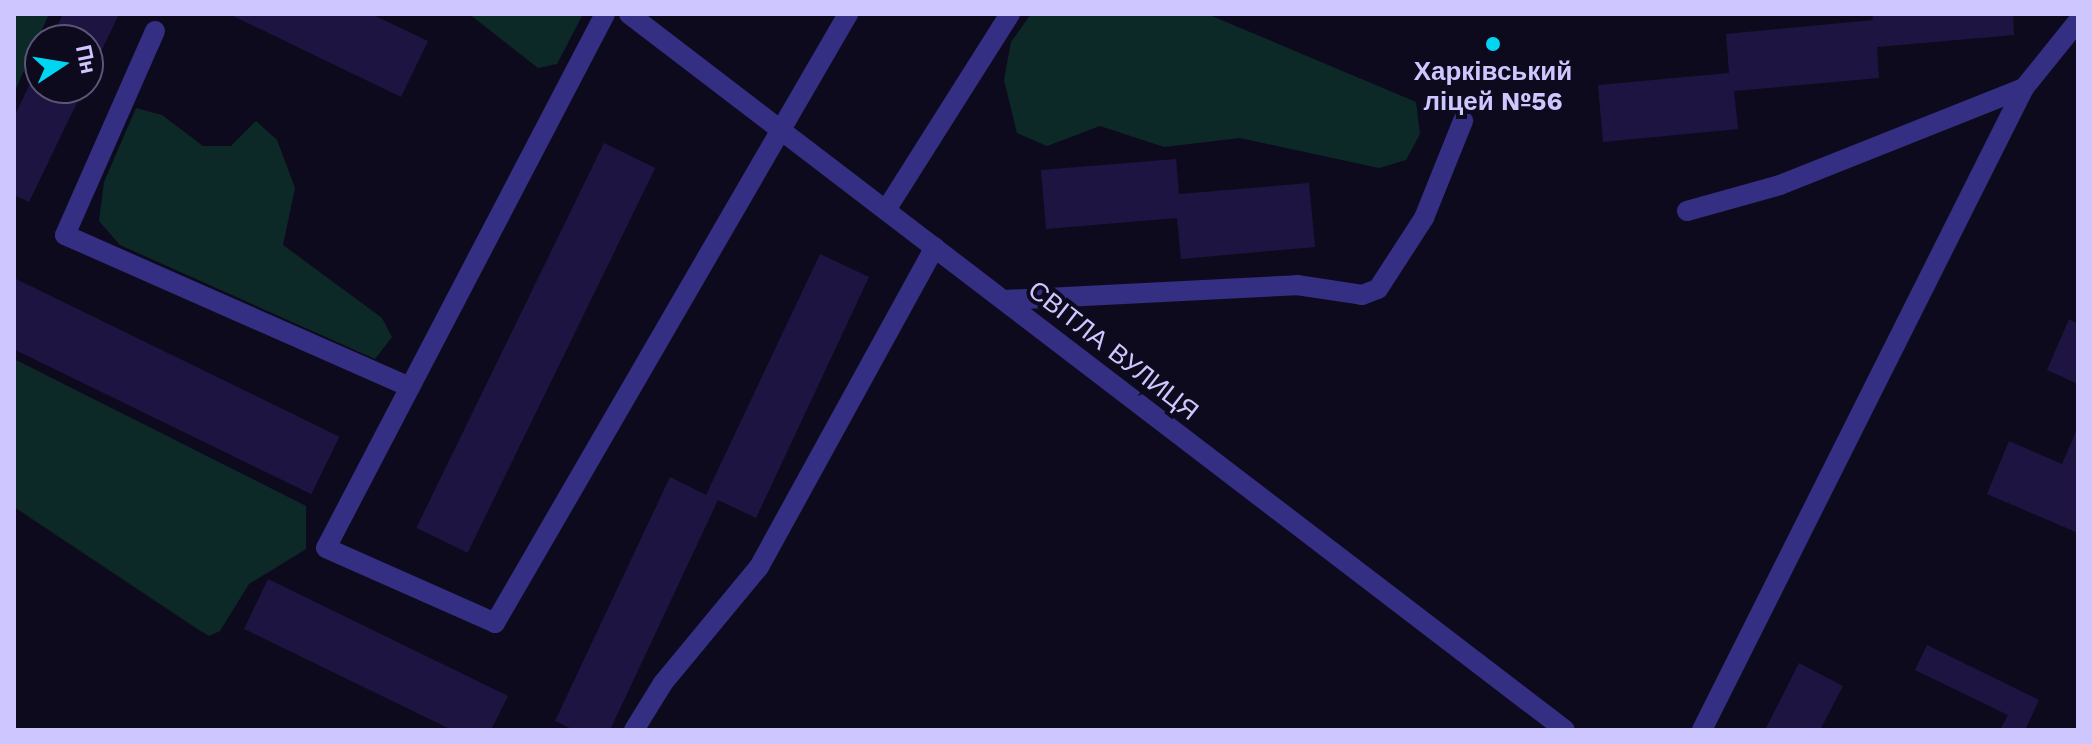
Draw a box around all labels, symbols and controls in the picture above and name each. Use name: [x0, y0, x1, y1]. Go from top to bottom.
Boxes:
north arrow: [24, 24, 104, 104]
marker: Харківський ліцей №56: [1484, 35, 1502, 53]
text: Пн: [71, 42, 101, 76]
place label: Харківський ліцей №56: [1414, 56, 1572, 118]
street label: СВІТЛА ВУЛИЦЯ: [1022, 275, 1204, 427]

